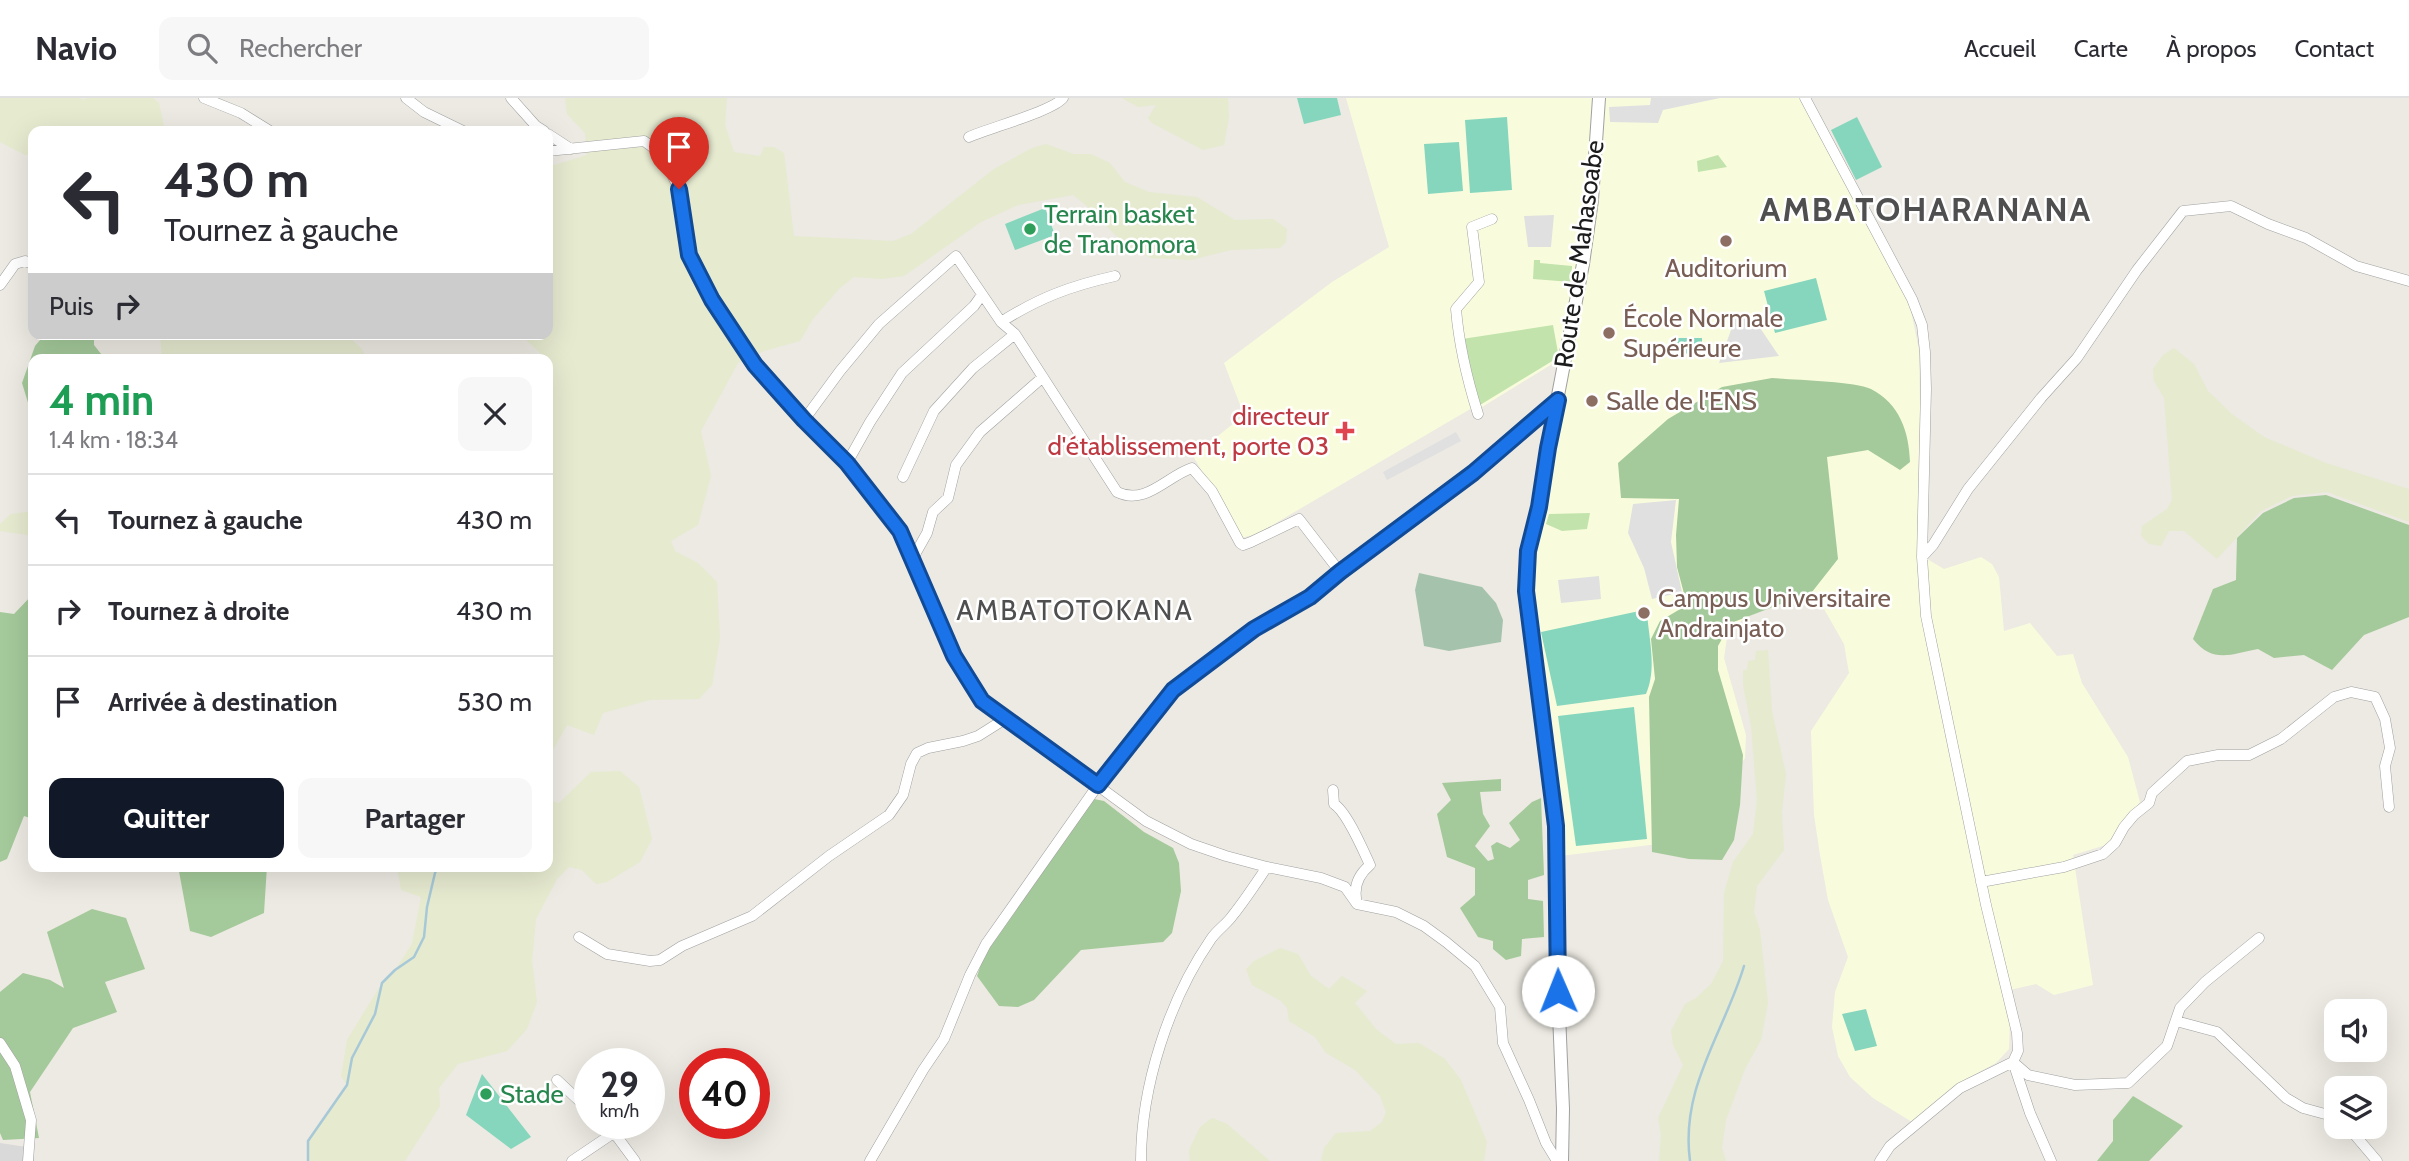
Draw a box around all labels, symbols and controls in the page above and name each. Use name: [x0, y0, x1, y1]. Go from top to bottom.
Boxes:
search box: [159, 17, 649, 80]
text: Navio: [35, 28, 117, 68]
icon: search: [183, 29, 221, 67]
text: Rechercher: [239, 32, 362, 64]
text: Accueil: [1964, 34, 2036, 63]
text: Carte: [2074, 34, 2128, 63]
text: À propos: [2166, 34, 2257, 63]
text: Contact: [2295, 34, 2374, 63]
pin: [649, 117, 709, 189]
icon: arrive: [660, 128, 698, 166]
street label: Route de Mahasoabe: [1547, 138, 1611, 370]
text: 430 m: [164, 150, 309, 209]
icon: left: [49, 154, 140, 245]
district label: AMBATOHARANANA: [1760, 189, 2092, 229]
place label: Terrain basket de Tranomora: [1044, 198, 1197, 260]
text: Tournez à gauche: [164, 210, 398, 249]
marker: Terrain basket de Tranomora: [1022, 221, 1038, 237]
marker: Auditorium: [1718, 233, 1734, 249]
place label: Auditorium: [1665, 252, 1787, 284]
icon: right: [108, 287, 146, 325]
text: Puis: [49, 290, 94, 322]
place label: École Normale Supérieure: [1623, 302, 1783, 364]
marker: École Normale Supérieure: [1601, 325, 1617, 341]
text: 4 min: [49, 374, 154, 426]
button: close: [458, 377, 532, 451]
place label: Salle de l'ENS: [1606, 385, 1757, 417]
marker: Salle de l'ENS: [1584, 393, 1600, 409]
place label: directeur d'établissement, porte 03: [1047, 400, 1330, 462]
marker: directeur d'établissement, porte 03: [1335, 421, 1355, 441]
text: 1.4 km · 18:34: [49, 426, 178, 454]
icon: left: [49, 501, 87, 539]
text: Tournez à gauche: [108, 504, 303, 536]
text: 430 m: [456, 504, 532, 536]
place label: Campus Universitaire Andrainjato: [1658, 582, 1891, 644]
icon: right: [49, 592, 87, 630]
district label: AMBATOTOKANA: [956, 593, 1194, 627]
text: Tournez à droite: [108, 595, 290, 627]
text: 430 m: [456, 595, 532, 627]
marker: Campus Universitaire Andrainjato: [1636, 605, 1652, 621]
icon: arrive: [49, 683, 87, 721]
text: Arrivée à destination: [108, 686, 338, 718]
text: 530 m: [457, 686, 532, 718]
button: Quitter: [49, 778, 284, 858]
button: Partager: [298, 778, 532, 858]
position arrow: [1521, 954, 1595, 1028]
map controls: [2324, 999, 2387, 1139]
button: sound: [2324, 999, 2387, 1062]
speed limit sign: 40: [679, 1048, 770, 1139]
text: 29: [600, 1063, 639, 1106]
button: layers: [2324, 1076, 2387, 1139]
place label: Stade: [500, 1078, 564, 1110]
marker: Stade: [478, 1086, 494, 1102]
text: km/h: [600, 1100, 639, 1122]

